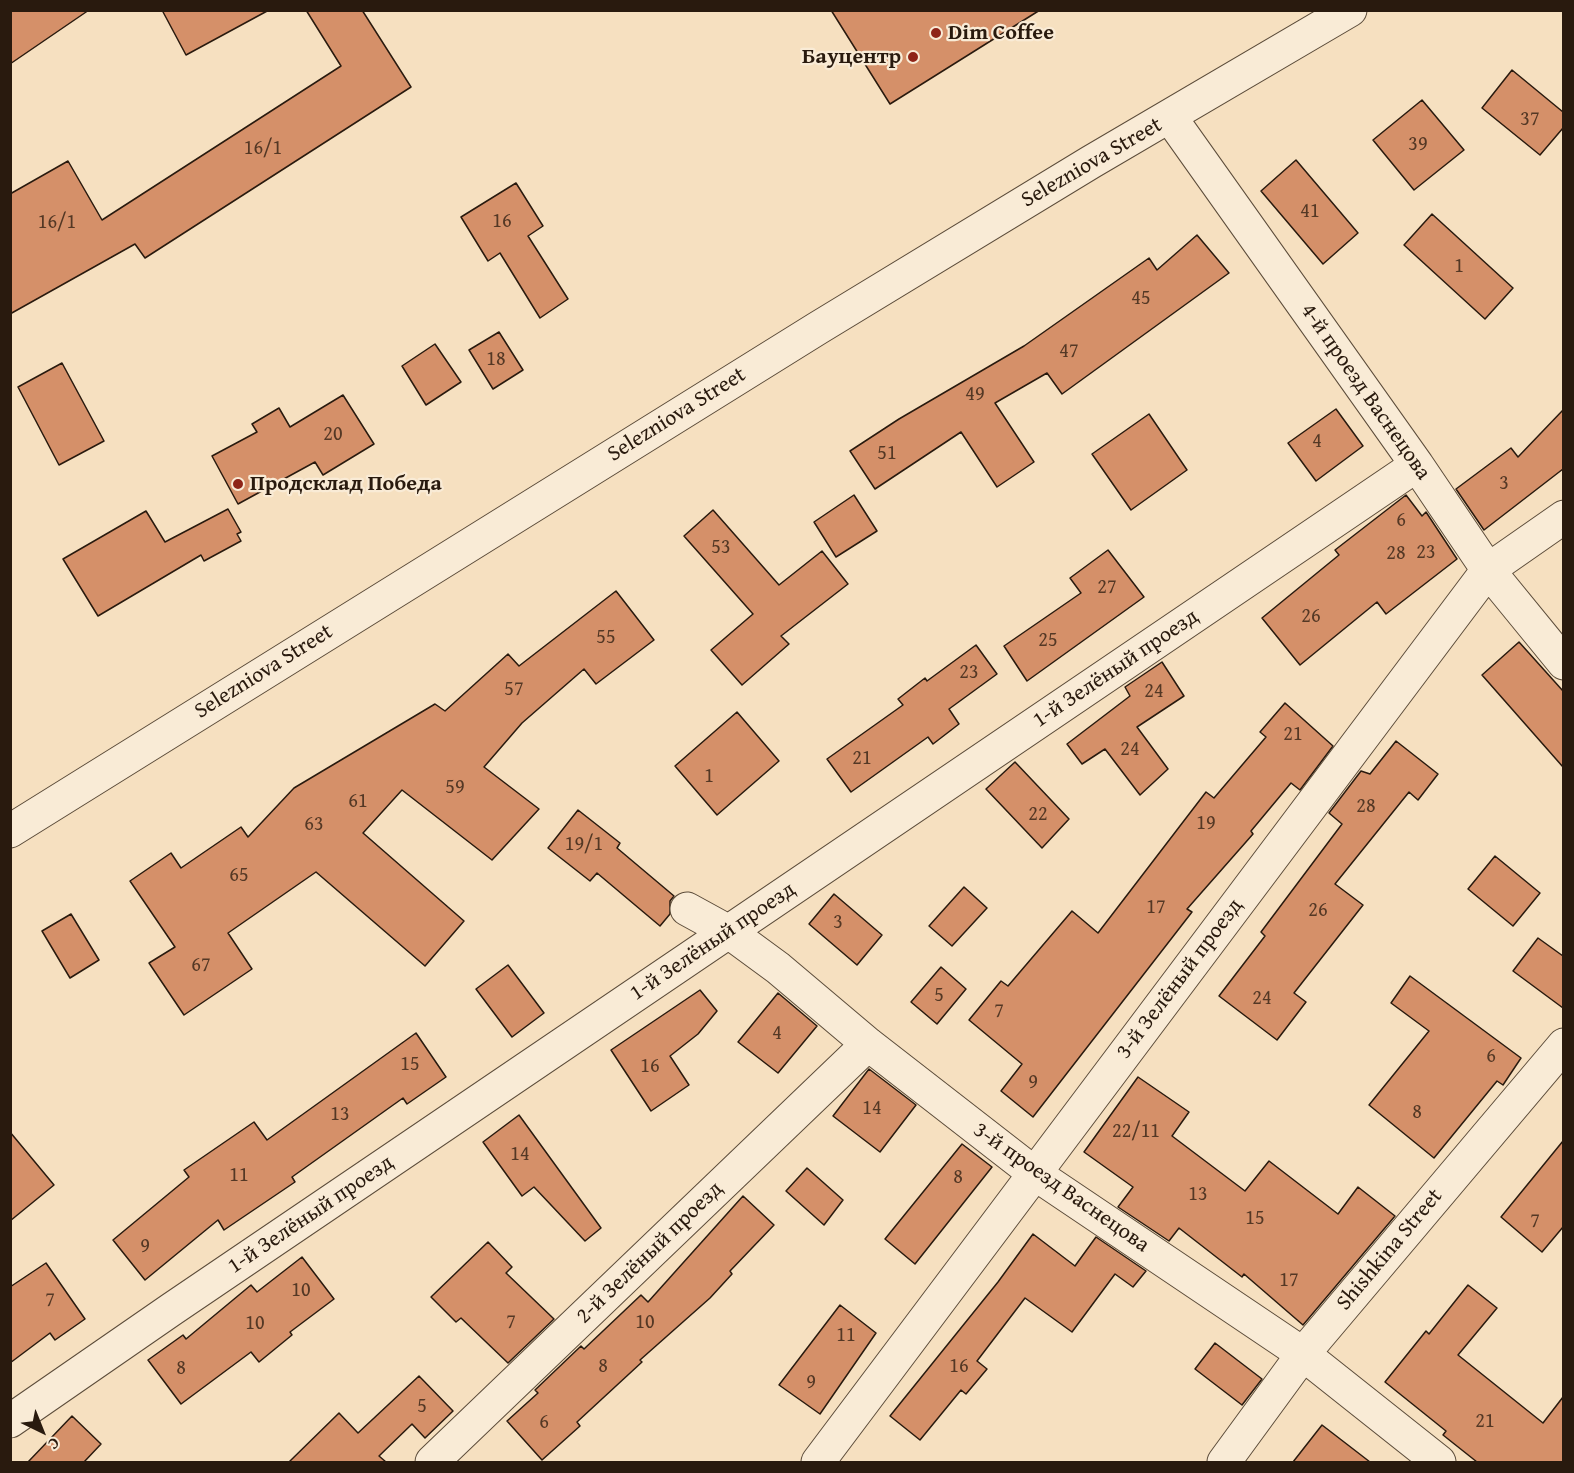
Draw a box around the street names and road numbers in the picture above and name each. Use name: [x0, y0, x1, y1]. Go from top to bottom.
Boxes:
street label: Selezniova Street: [1017, 112, 1167, 214]
street label: 4-й проезд Васнецова: [1294, 299, 1436, 485]
street label: Selezniova Street: [603, 362, 751, 468]
street label: 1-й Зелёный проезд: [1028, 604, 1204, 734]
street label: Selezniova Street: [190, 619, 338, 725]
street label: 1-й Зелёный проезд: [625, 877, 801, 1007]
street label: 3-й Зелёный проезд: [1111, 894, 1249, 1064]
street label: 3-й проезд Васнецова: [968, 1117, 1154, 1259]
street label: 1-й Зелёный проезд: [223, 1150, 399, 1280]
street label: 2-й Зелёный проезд: [571, 1176, 729, 1330]
street label: Shishkina Street: [1331, 1184, 1449, 1316]

